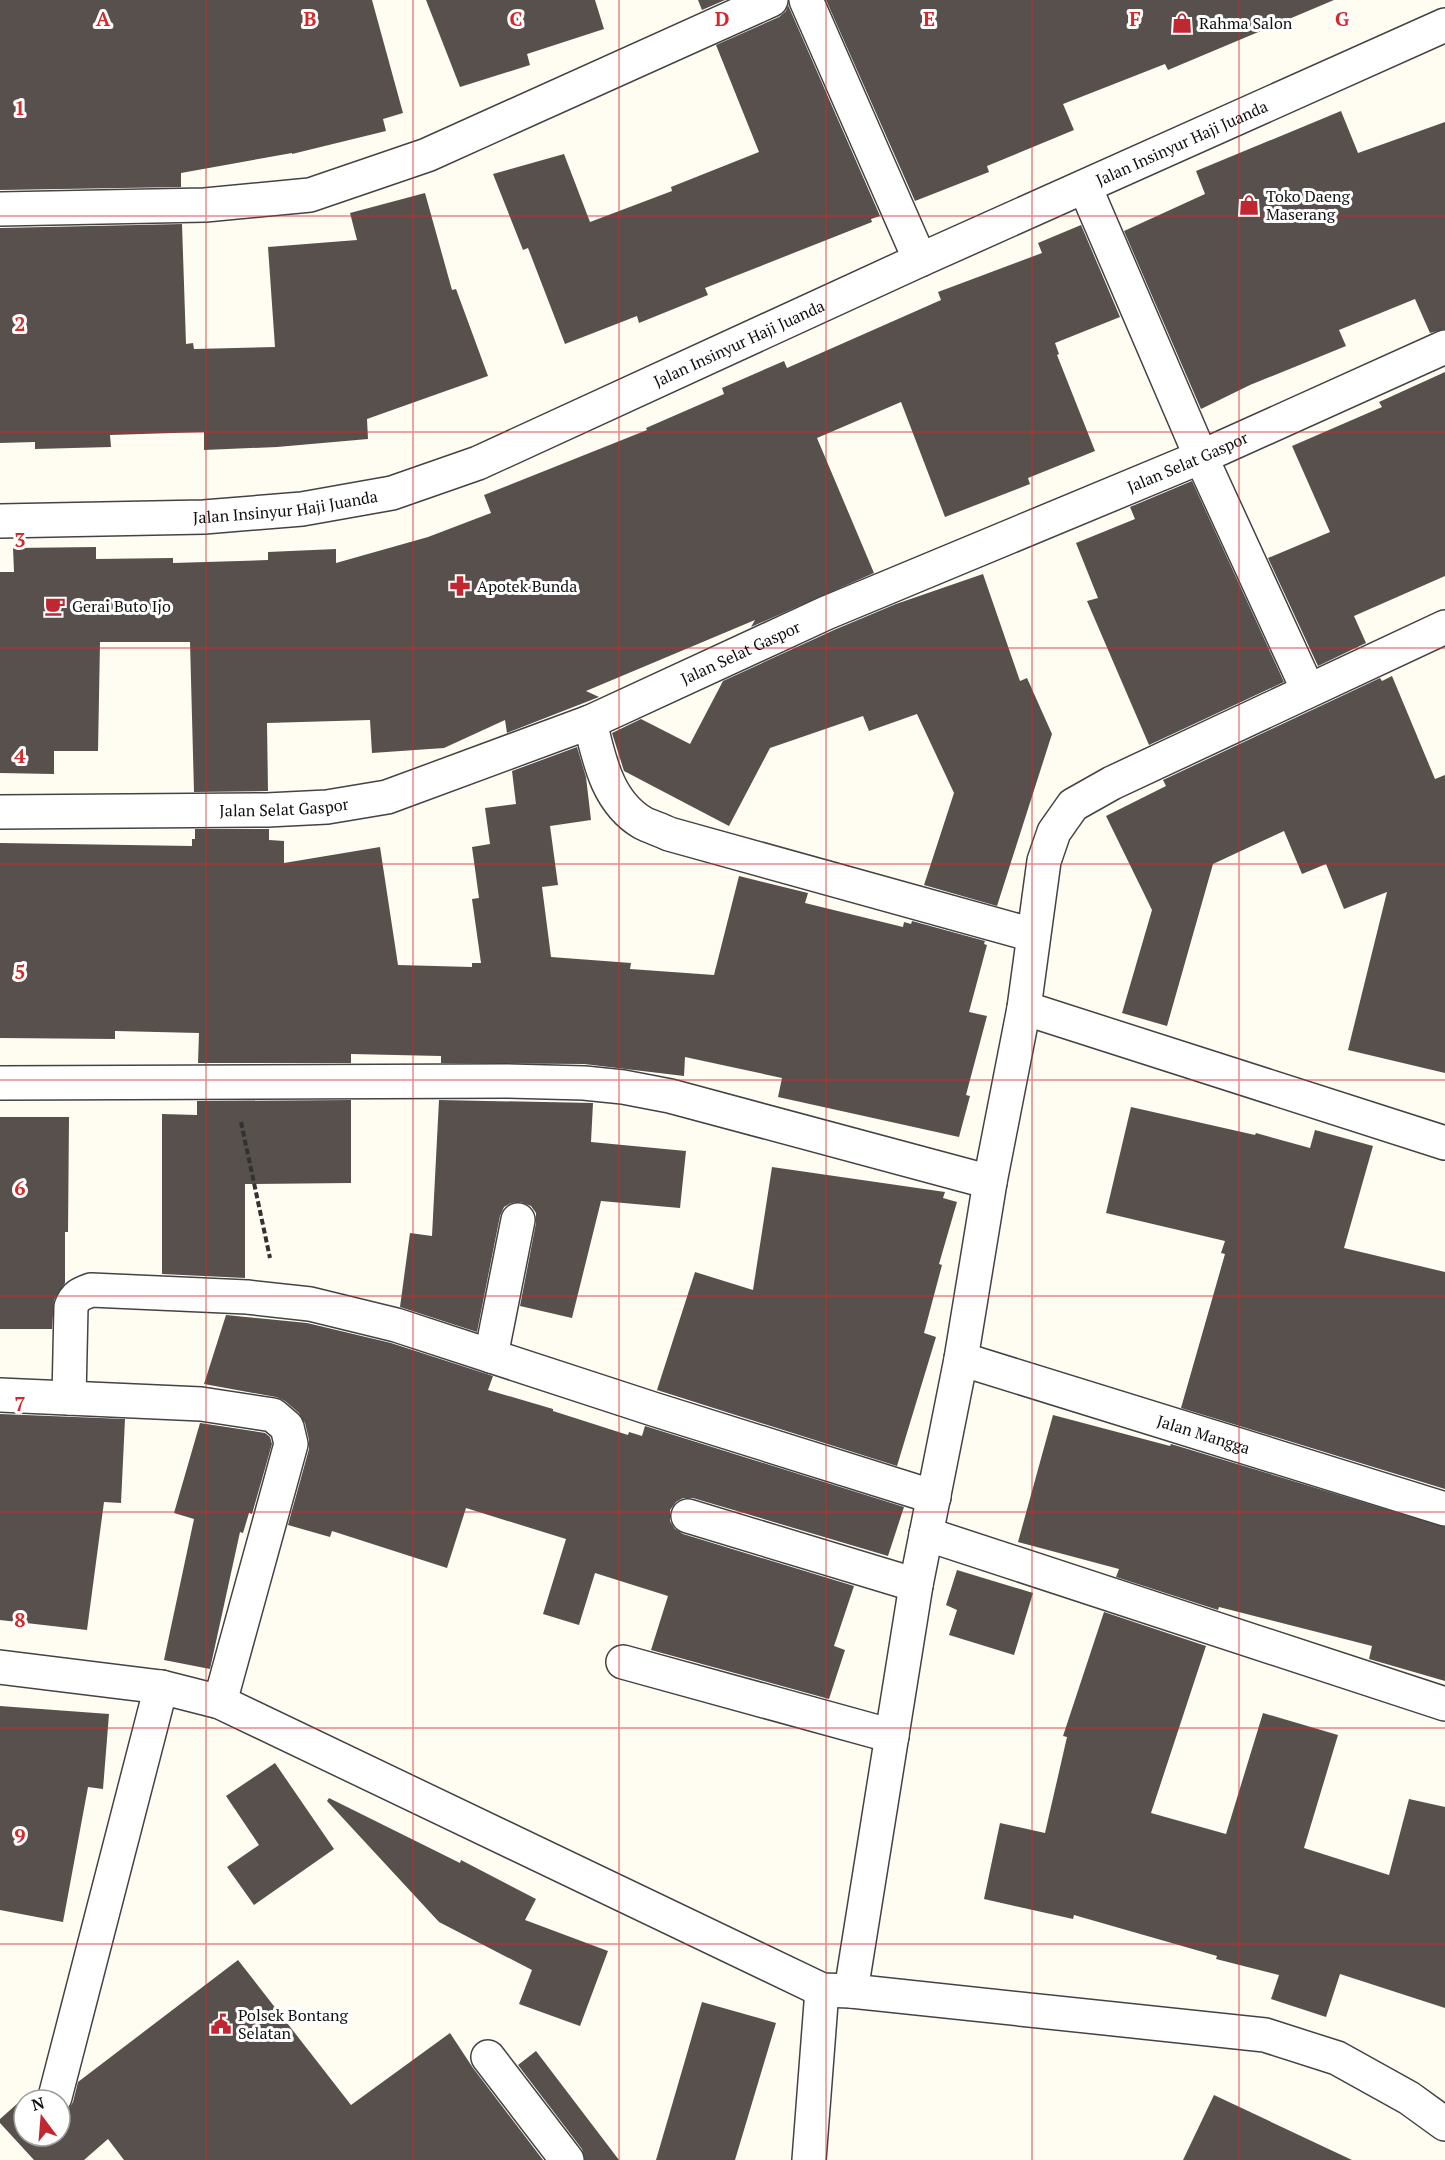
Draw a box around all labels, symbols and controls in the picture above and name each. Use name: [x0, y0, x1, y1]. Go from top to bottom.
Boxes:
text: A: [96, 5, 111, 32]
text: B: [304, 5, 317, 32]
text: C: [509, 5, 523, 32]
text: D: [715, 5, 729, 32]
text: E: [923, 5, 935, 32]
text: F: [1129, 5, 1141, 32]
text: G: [1335, 5, 1349, 32]
shop icon: Rahma Salon: [1170, 11, 1194, 35]
place label: Rahma Salon: [1199, 12, 1293, 34]
text: 1: [14, 94, 26, 121]
street label: Jalan Insinyur Haji Juanda: [1092, 95, 1271, 191]
place label: Toko Daeng Maserang: [1266, 185, 1351, 225]
shop icon: Toko Daeng Maserang: [1237, 193, 1261, 217]
street label: Jalan Insinyur Haji Juanda: [650, 294, 828, 392]
text: 2: [14, 310, 26, 337]
street label: Jalan Selat Gaspor: [1124, 426, 1252, 498]
street label: Jalan Insinyur Haji Juanda: [193, 485, 379, 528]
text: 3: [14, 526, 26, 553]
pharmacy icon: Apotek Bunda: [448, 574, 472, 598]
place label: Apotek Bunda: [477, 575, 577, 597]
cafe icon: Gerai Buto Ijo: [43, 594, 67, 618]
place label: Gerai Buto Ijo: [72, 595, 171, 617]
street label: Jalan Selat Gaspor: [677, 615, 805, 690]
text: 4: [14, 742, 26, 769]
street label: Jalan Selat Gaspor: [219, 792, 351, 821]
text: 5: [14, 958, 26, 985]
text: 6: [14, 1174, 26, 1201]
text: 7: [14, 1390, 26, 1417]
street label: Jalan Mangga: [1154, 1409, 1253, 1459]
text: 8: [14, 1606, 26, 1633]
text: 9: [14, 1822, 26, 1849]
place label: Polsek Bontang Selatan: [238, 2004, 349, 2044]
public building icon: Polsek Bontang Selatan: [209, 2012, 233, 2036]
north arrow: [12, 2088, 72, 2148]
text: N: [29, 2091, 47, 2116]

